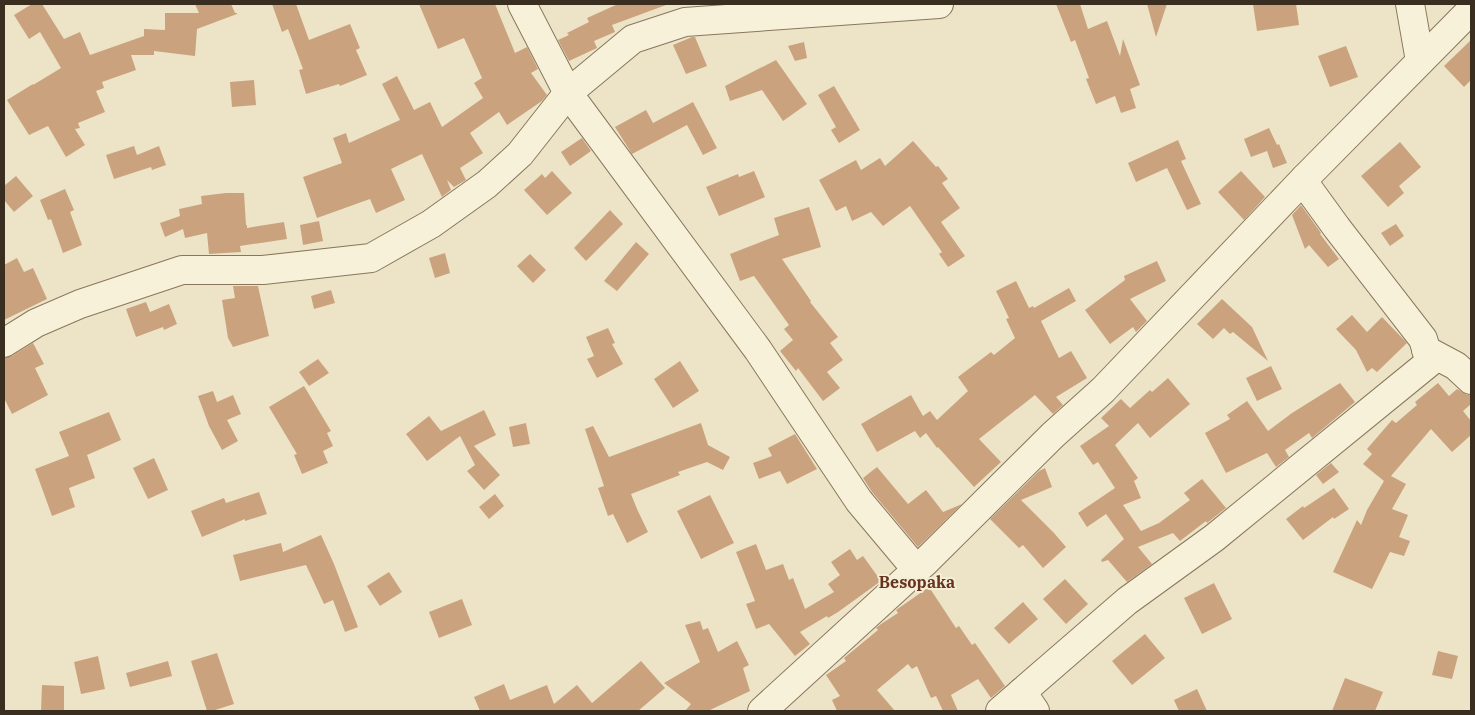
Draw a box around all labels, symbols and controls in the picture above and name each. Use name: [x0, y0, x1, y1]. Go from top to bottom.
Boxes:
district label: Besopaka: [879, 572, 955, 592]

